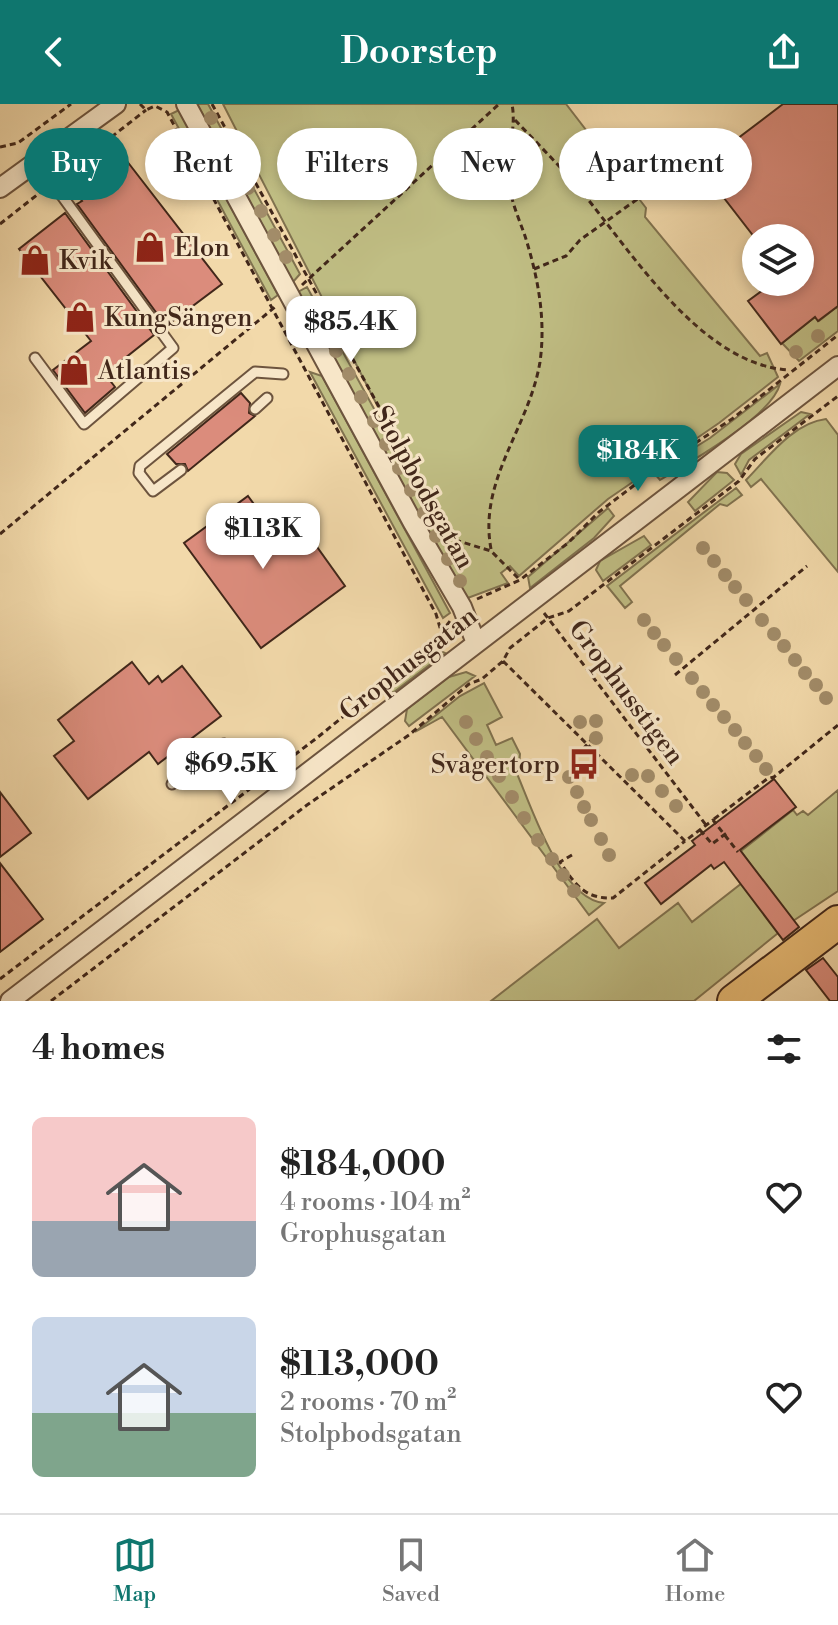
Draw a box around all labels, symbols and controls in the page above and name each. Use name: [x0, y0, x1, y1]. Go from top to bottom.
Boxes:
icon: back: [32, 30, 76, 74]
text: Doorstep: [340, 30, 498, 75]
icon: share: [762, 30, 806, 74]
chip: Buy: [24, 128, 129, 200]
chip: Rent: [145, 128, 261, 200]
chip: Filters: [277, 128, 417, 200]
chip: New: [433, 128, 543, 200]
chip: Apartment: [559, 128, 752, 200]
map controls: [742, 224, 814, 296]
button: layers: [742, 224, 814, 296]
shop icon: Elon: [133, 230, 167, 264]
place label: Elon: [174, 232, 230, 264]
shop icon: Kvik: [18, 243, 52, 277]
place label: Kvik: [59, 245, 113, 277]
pin: $85.4K: [286, 296, 416, 364]
shop icon: KungSängen: [63, 300, 97, 334]
place label: KungSängen: [104, 302, 253, 334]
text: $85.4K: [304, 306, 398, 338]
shop icon: Atlantis: [57, 353, 91, 387]
place label: Atlantis: [97, 355, 191, 387]
street label: Stolpbodsgatan: [365, 400, 481, 575]
pin: $184K: [582, 425, 694, 493]
text: $184K: [597, 435, 680, 467]
pin: $113K: [207, 503, 319, 571]
text: $113K: [224, 513, 302, 545]
street label: Grophusgatan: [333, 600, 484, 728]
street label: Grophusstigen: [561, 614, 691, 771]
pin: $69.5K: [166, 738, 296, 806]
bus stop icon: Svågertorp: [567, 747, 601, 781]
text: $69.5K: [185, 748, 277, 780]
place label: Svågertorp: [431, 749, 560, 781]
icon: filters: [762, 1027, 806, 1071]
text: 4 homes: [32, 1028, 165, 1070]
text: $184,000: [280, 1144, 446, 1186]
icon: home: [96, 1149, 192, 1245]
icon: heart: [762, 1175, 806, 1219]
text: 4 rooms · 104 m²: [280, 1186, 470, 1218]
text: Grophusgatan: [280, 1218, 446, 1250]
text: $113,000: [280, 1344, 439, 1386]
icon: home: [96, 1349, 192, 1445]
icon: heart: [762, 1375, 806, 1419]
text: 2 rooms · 70 m²: [280, 1386, 456, 1418]
text: Stolpbodsgatan: [280, 1418, 462, 1450]
tab: Map: [113, 1533, 157, 1608]
tab: Saved: [382, 1533, 440, 1608]
tab: Home: [665, 1533, 725, 1608]

